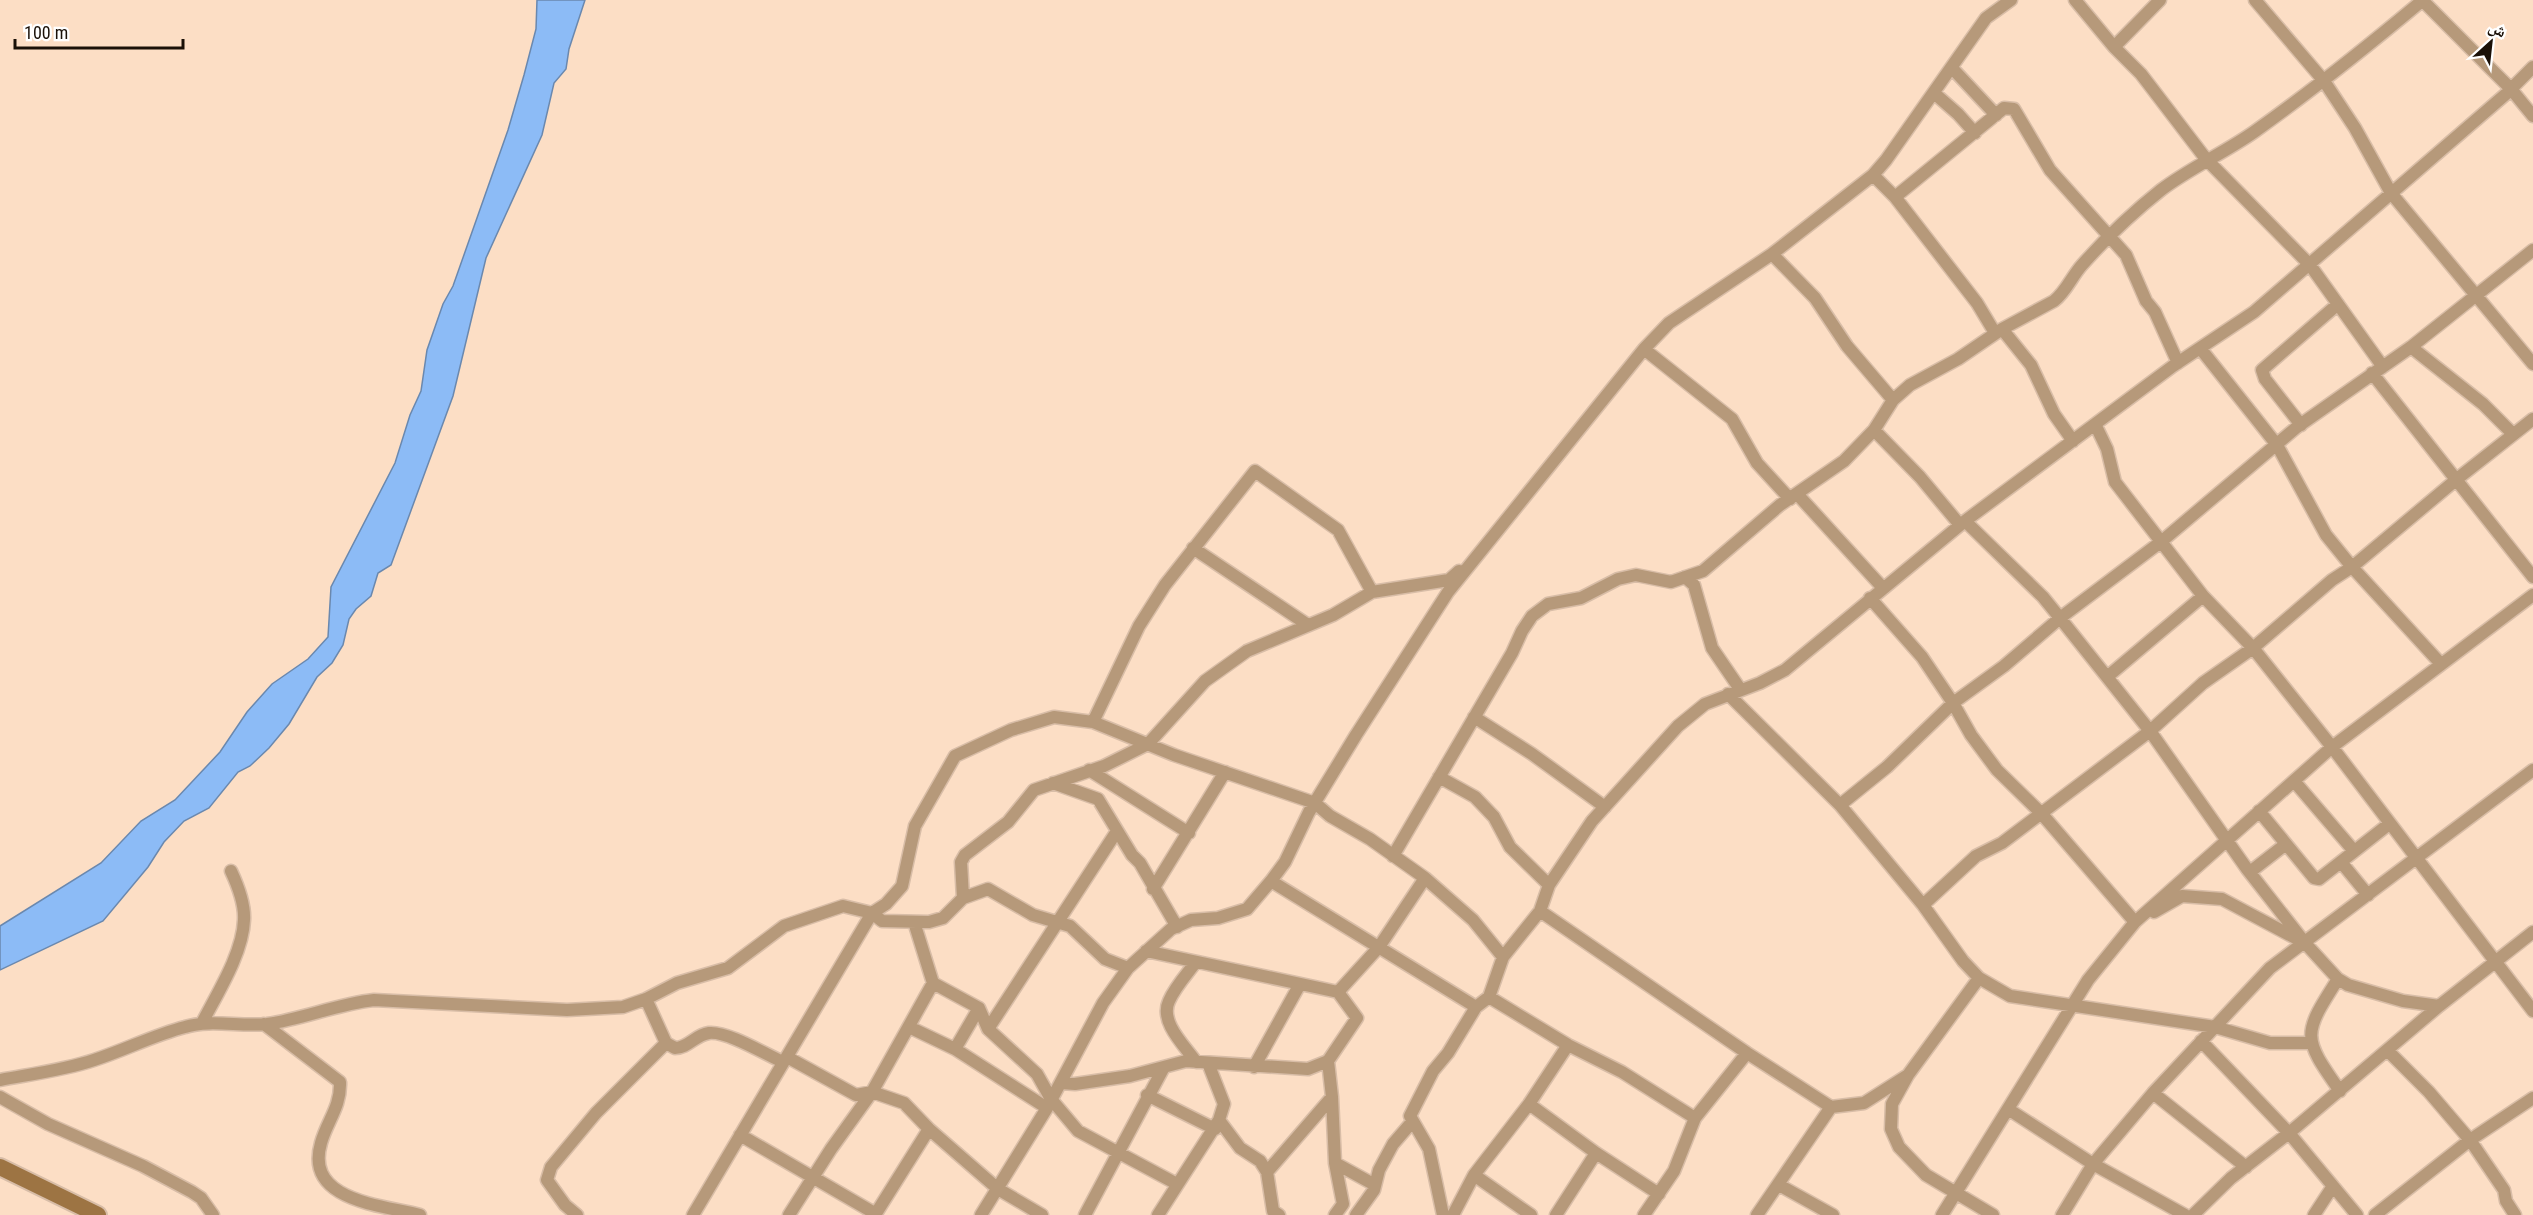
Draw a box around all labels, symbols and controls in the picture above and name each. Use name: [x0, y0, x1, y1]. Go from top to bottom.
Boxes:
scale bar: [15, 12, 183, 50]
north arrow: [2461, 12, 2521, 72]
text: ش: [2486, 17, 2509, 41]
text: 100 m: [24, 22, 68, 43]

